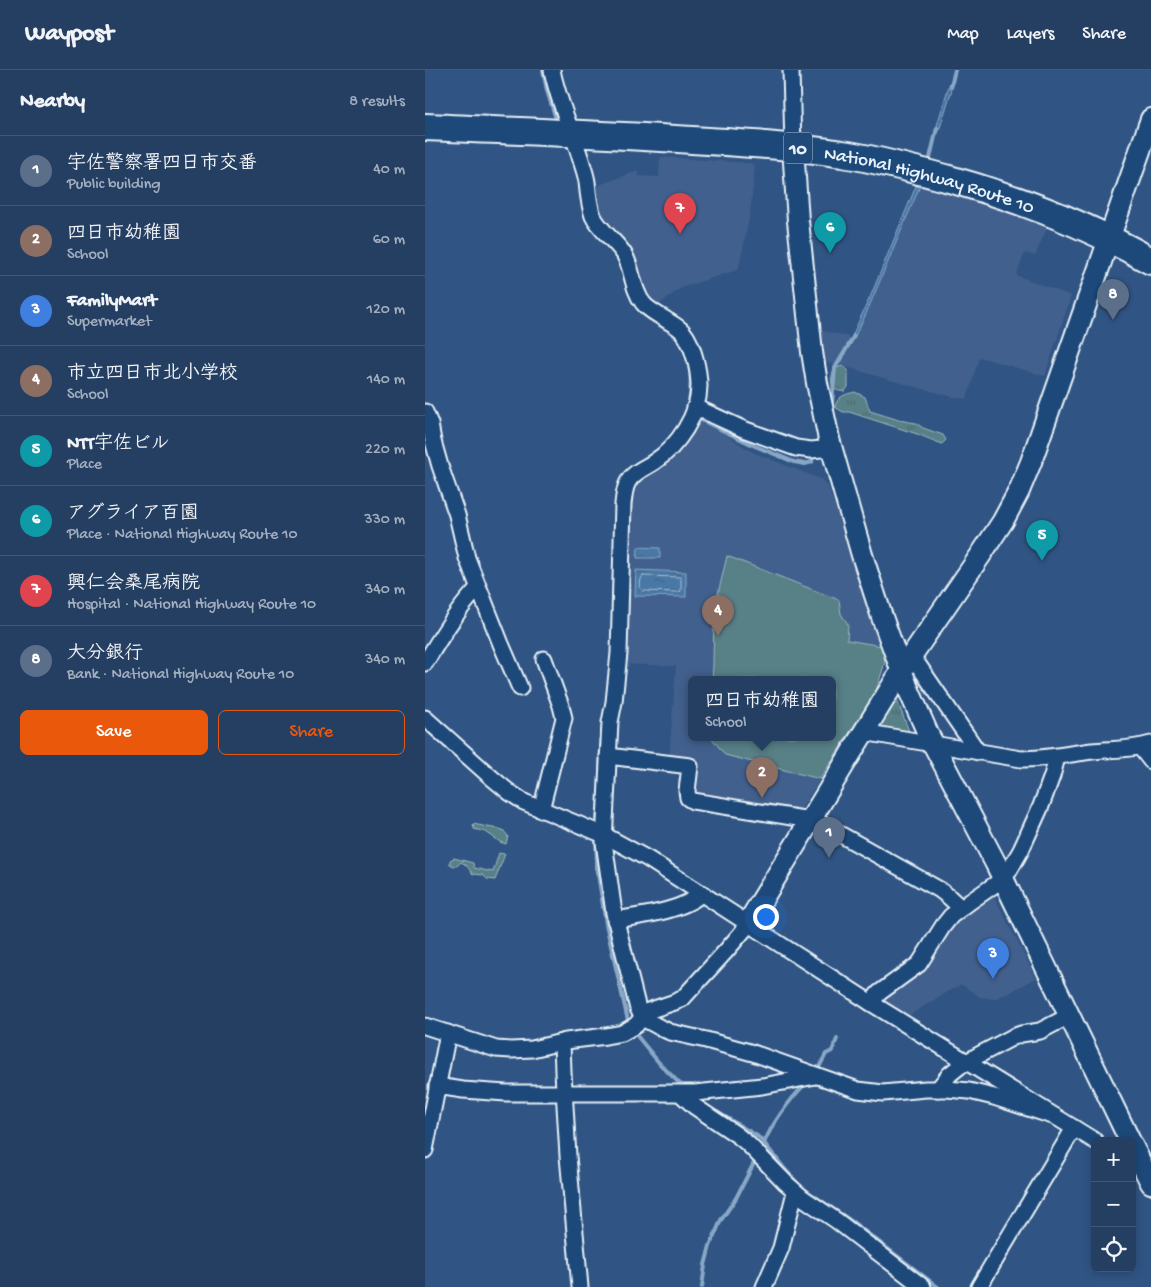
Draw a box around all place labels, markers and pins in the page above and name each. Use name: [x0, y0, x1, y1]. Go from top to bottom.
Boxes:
pin: 7: [664, 193, 696, 234]
pin: 6: [814, 212, 846, 253]
pin: 8: [1097, 279, 1129, 320]
pin: 5: [1026, 520, 1058, 561]
pin: 4: [702, 595, 734, 636]
pin: 2: [746, 757, 778, 798]
pin: 1: [813, 817, 845, 858]
pin: 3: [977, 938, 1009, 979]

